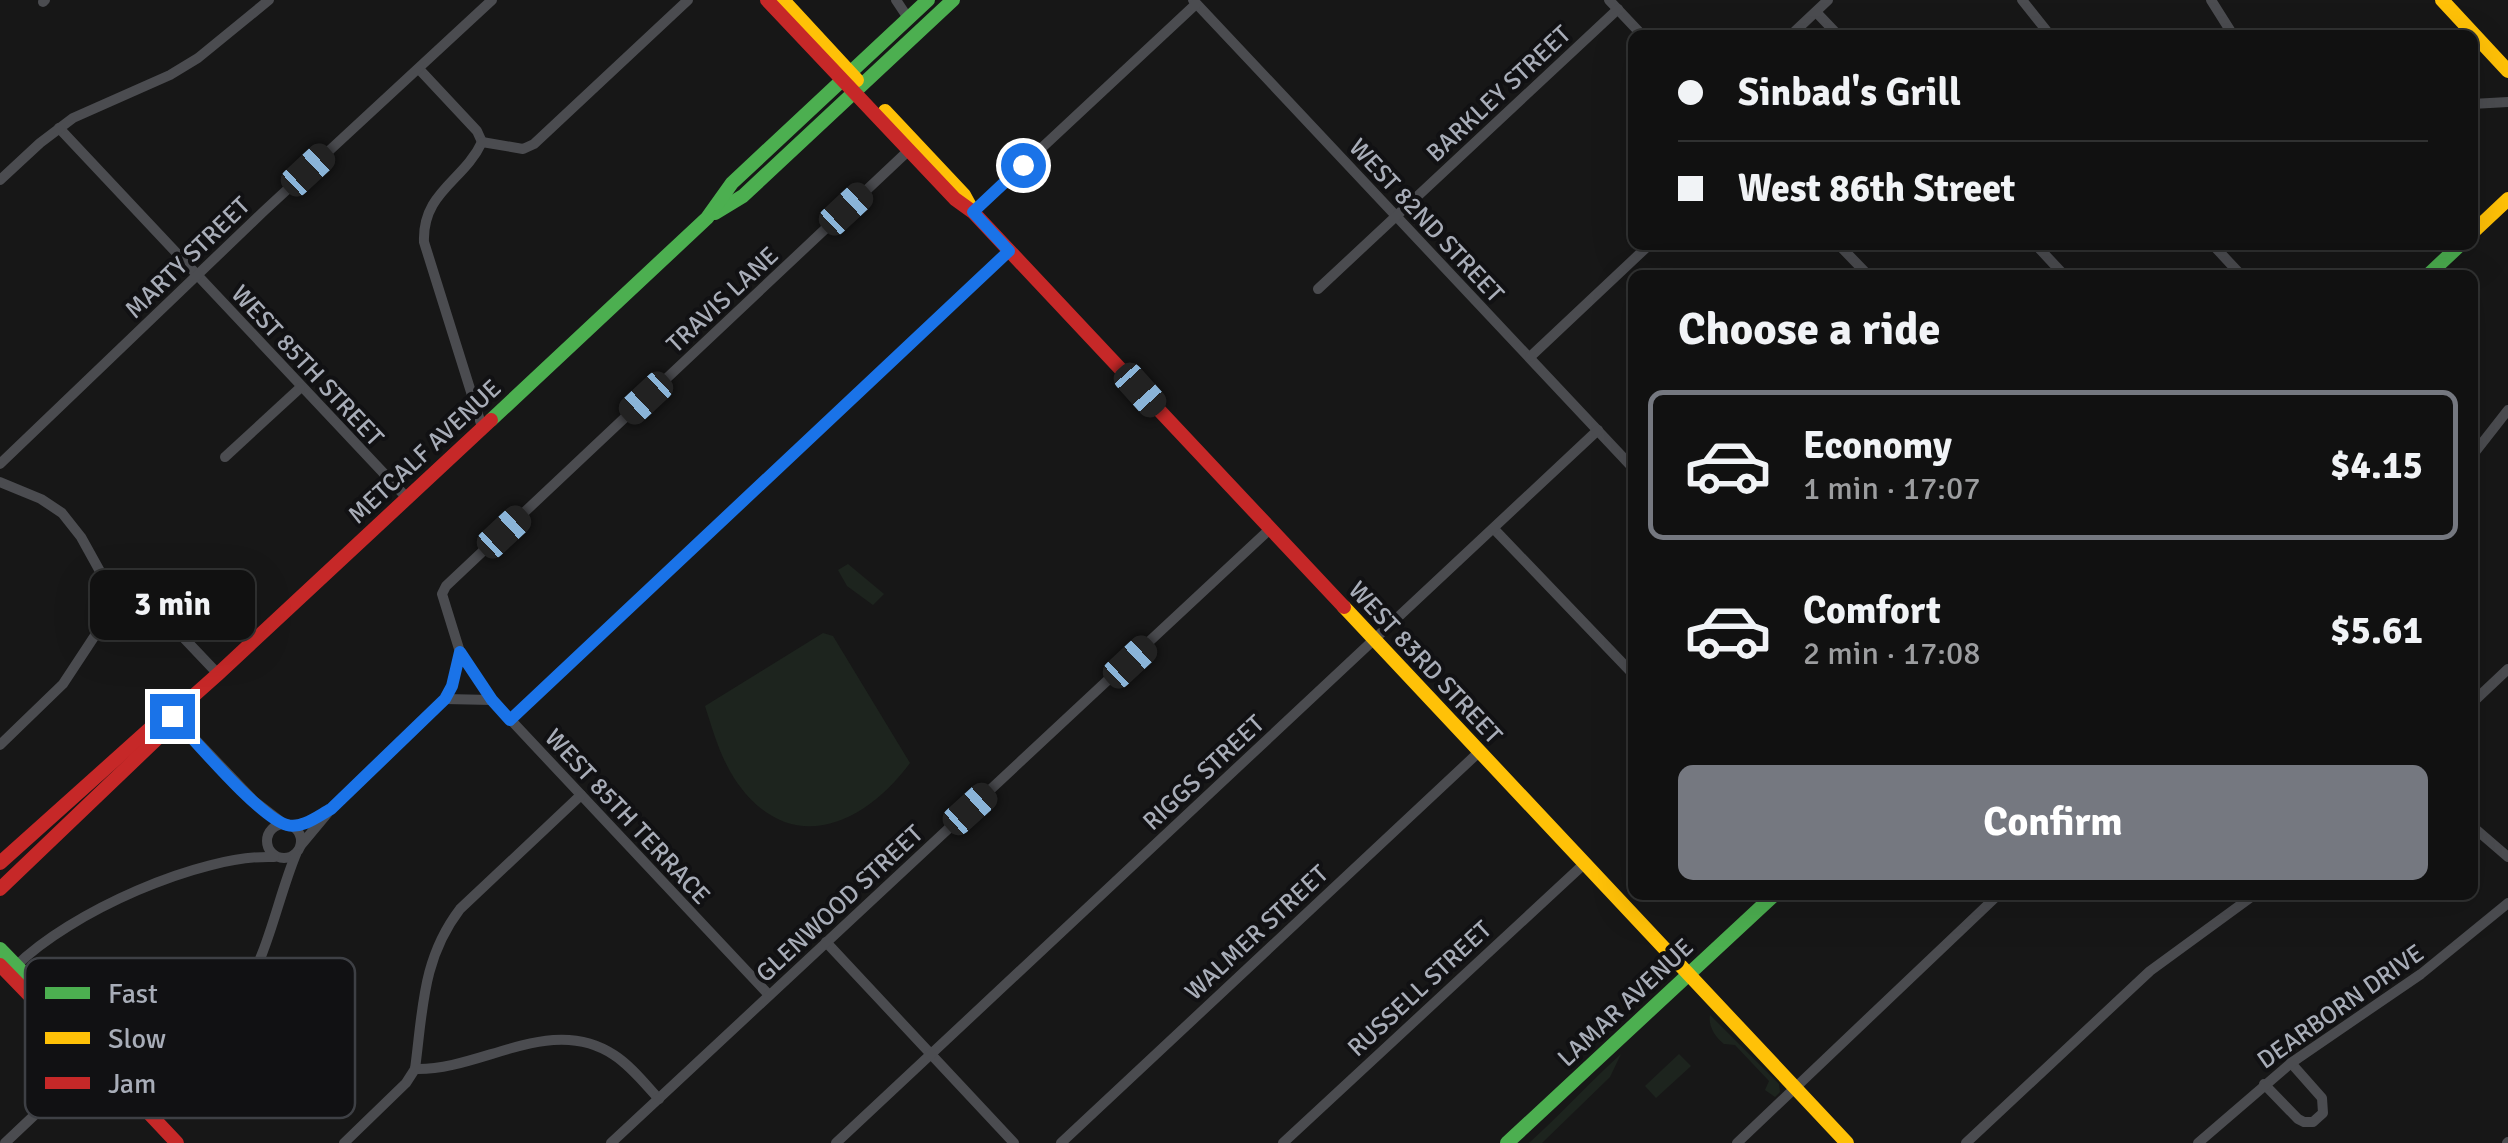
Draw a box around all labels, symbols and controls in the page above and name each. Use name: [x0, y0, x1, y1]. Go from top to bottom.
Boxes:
street label: BARKLEY STREET: [1420, 18, 1578, 168]
text: Sinbad's Grill: [1738, 69, 1961, 116]
street label: WEST 82ND STREET: [1343, 132, 1511, 309]
car: [276, 139, 340, 201]
route start: [1001, 143, 1046, 188]
text: West 86th Street: [1738, 165, 2015, 212]
car: [814, 178, 878, 240]
street label: MARTY STREET: [118, 190, 257, 325]
street label: TRAVIS LANE: [660, 240, 785, 359]
street label: WEST 85TH STREET: [225, 278, 391, 453]
text: Choose a ride: [1678, 302, 1941, 357]
car: [1109, 358, 1171, 422]
car: [614, 367, 678, 429]
street label: METCALF AVENUE: [341, 372, 507, 530]
icon: car: [1683, 420, 1773, 510]
text: Economy: [1803, 422, 1952, 469]
text: $4.15: [2330, 442, 2423, 489]
text: 1 min · 17:07: [1803, 469, 1981, 508]
car: [472, 501, 536, 563]
callout: 3 min: [90, 571, 254, 641]
street label: WEST 83RD STREET: [1342, 575, 1509, 751]
text: 3 min: [134, 585, 211, 624]
icon: car: [1683, 585, 1773, 675]
text: Comfort: [1803, 587, 1941, 634]
text: $5.61: [2330, 607, 2423, 654]
car: [1098, 631, 1162, 693]
text: 2 min · 17:08: [1803, 634, 1981, 673]
route end: [150, 694, 195, 739]
street label: RIGGS STREET: [1136, 708, 1271, 837]
street label: WEST 85TH TERRACE: [538, 722, 717, 911]
button: Confirm: [1678, 765, 2428, 880]
car: [938, 778, 1002, 840]
street label: GLENWOOD STREET: [749, 818, 930, 989]
street label: WALMER STREET: [1178, 858, 1335, 1007]
street label: RUSSELL STREET: [1341, 913, 1498, 1063]
street label: LAMAR AVENUE: [1551, 932, 1700, 1073]
street label: DEARBORN DRIVE: [2251, 937, 2430, 1076]
legend: [25, 958, 355, 1118]
text: Fast: [108, 977, 158, 1011]
text: Slow: [108, 1022, 166, 1056]
text: Jam: [108, 1067, 156, 1101]

